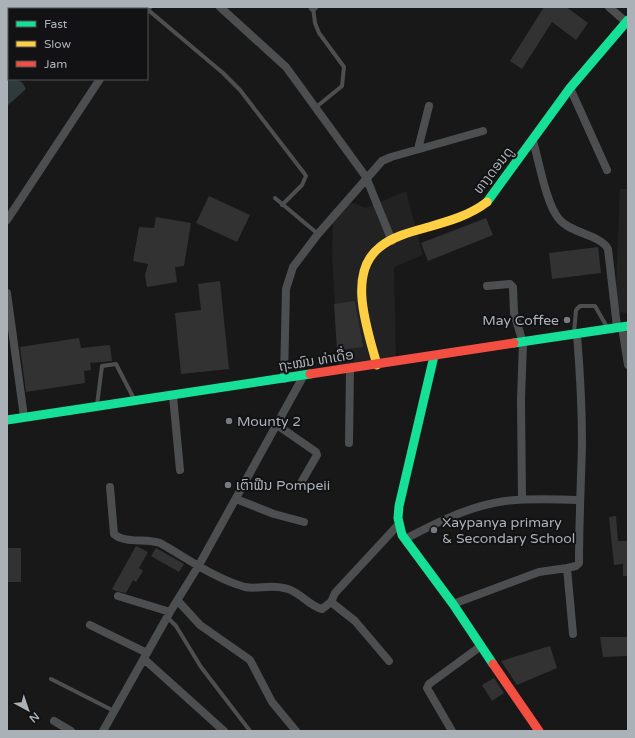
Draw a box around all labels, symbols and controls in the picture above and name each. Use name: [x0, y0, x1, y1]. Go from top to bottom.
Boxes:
legend: [8, 8, 148, 80]
text: Fast: [44, 17, 68, 31]
text: Slow: [44, 37, 71, 51]
text: Jam: [44, 57, 67, 71]
street label: ທາງດອນດູ: [470, 143, 517, 197]
place label: May Coffee: [482, 312, 559, 329]
marker: May Coffee: [562, 315, 572, 325]
street label: ຖະໝົນ ທ່າເດື່ອ: [277, 343, 355, 375]
place label: Mounty 2: [237, 413, 301, 430]
marker: Mounty 2: [224, 416, 234, 426]
place label: ເຕົາຟືນ Pompeii: [236, 477, 330, 494]
marker: ເຕົາຟືນ Pompeii: [223, 480, 233, 490]
place label: Xaypanya primary & Secondary School: [442, 514, 575, 547]
marker: Xaypanya primary & Secondary School: [429, 525, 439, 535]
north arrow: [8, 690, 48, 730]
text: N: [27, 709, 42, 725]

